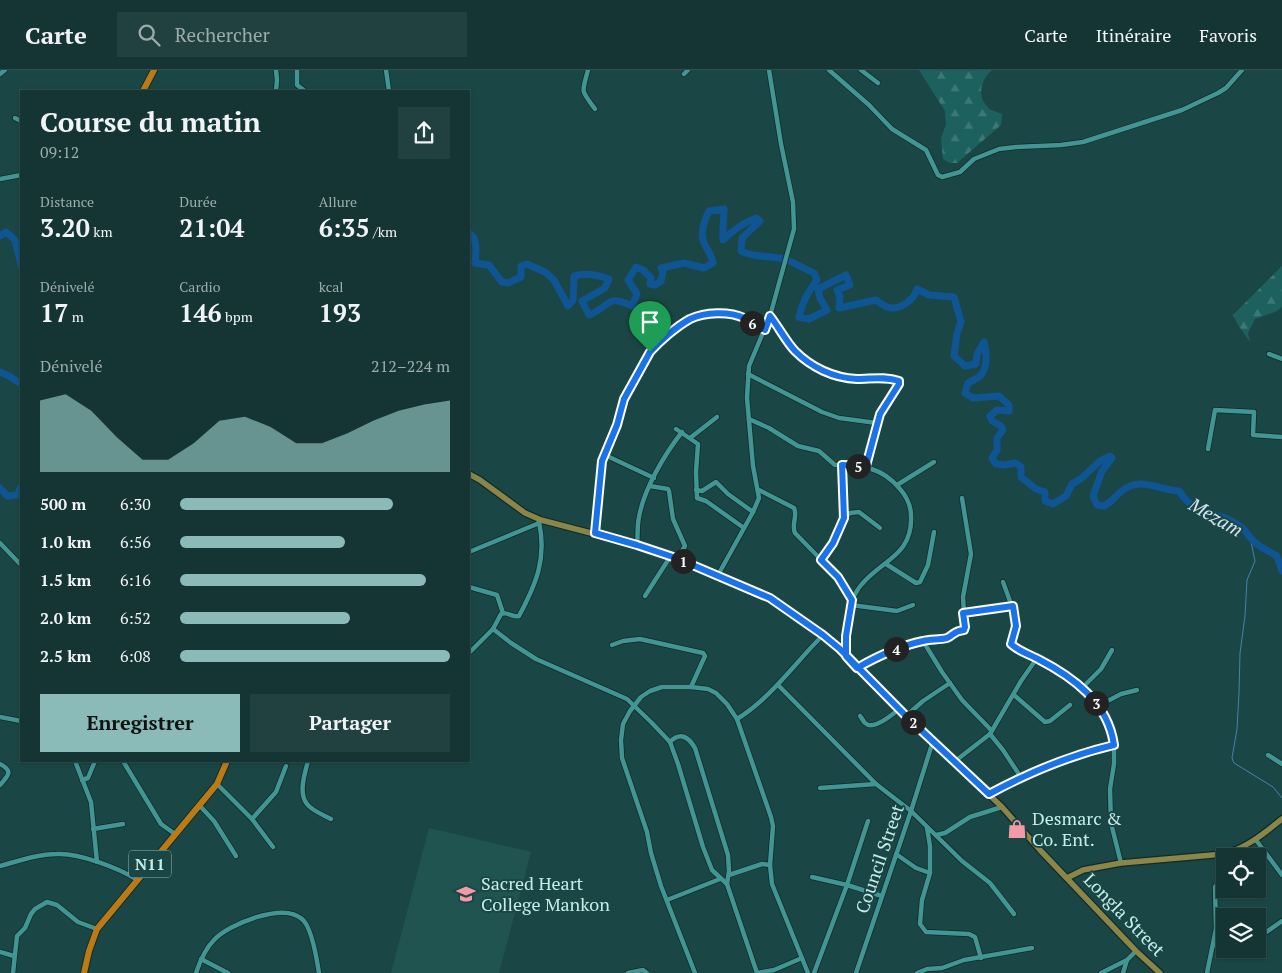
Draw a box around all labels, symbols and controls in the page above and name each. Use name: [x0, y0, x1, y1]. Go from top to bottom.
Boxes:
search box: [117, 12, 467, 57]
text: Carte: [25, 19, 87, 51]
icon: search: [135, 21, 163, 49]
text: Rechercher: [175, 22, 270, 47]
text: Carte: [1024, 23, 1068, 47]
text: Itinéraire: [1096, 23, 1171, 47]
text: Favoris: [1199, 23, 1257, 47]
text: Course du matin: [40, 103, 261, 140]
button: share: [398, 107, 450, 159]
text: 09:12: [40, 141, 79, 163]
text: Distance: [40, 192, 94, 211]
text: Durée: [179, 192, 217, 211]
text: Allure: [319, 192, 357, 211]
text: 3.20: [40, 211, 90, 244]
text: 21:04: [179, 211, 244, 244]
text: 6:35: [319, 211, 370, 244]
text: km: [90, 222, 113, 241]
text: /km: [370, 222, 397, 241]
text: Dénivelé: [40, 277, 95, 296]
text: Cardio: [179, 277, 221, 296]
text: kcal: [319, 277, 344, 296]
text: 17: [40, 296, 68, 329]
text: 146: [179, 296, 222, 329]
text: 193: [319, 296, 361, 329]
pin: [629, 301, 671, 352]
text: m: [68, 307, 84, 326]
text: bpm: [222, 307, 253, 326]
icon: arrive: [636, 308, 664, 336]
pin: 6: [740, 310, 764, 336]
text: 6: [749, 314, 756, 333]
text: Dénivelé: [40, 355, 102, 377]
text: 212–224 m: [371, 355, 450, 377]
pin: 5: [846, 454, 870, 478]
text: 5: [855, 457, 862, 476]
water label: Mezam: [1184, 491, 1248, 542]
text: 500 m: [40, 493, 86, 515]
text: 6:30: [120, 493, 151, 515]
text: 1.0 km: [40, 531, 91, 553]
text: 6:56: [120, 531, 151, 553]
pin: 1: [670, 548, 696, 574]
text: 1: [680, 552, 687, 571]
text: 1.5 km: [40, 569, 91, 591]
text: 6:16: [120, 569, 151, 591]
text: 2.0 km: [40, 607, 91, 629]
text: 6:52: [120, 607, 151, 629]
pin: 4: [884, 636, 908, 662]
text: 4: [893, 640, 900, 659]
text: 2.5 km: [40, 645, 91, 667]
text: 6:08: [120, 645, 151, 667]
pin: 3: [1084, 690, 1108, 716]
button: Enregistrer: [40, 694, 240, 752]
button: Partager: [250, 694, 450, 752]
text: 3: [1093, 694, 1100, 713]
pin: 2: [900, 710, 926, 734]
text: 2: [910, 713, 917, 732]
street label: Council Street: [849, 801, 909, 916]
place label: Desmarc & Co. Ent.: [1032, 806, 1122, 851]
shop icon: Desmarc & Co. Ent.: [1006, 818, 1028, 840]
map controls: [1216, 848, 1266, 958]
button: locate: [1216, 848, 1266, 898]
road number: N11: [129, 851, 171, 878]
street label: Longla Street: [1079, 868, 1171, 961]
place label: Sacred Heart College Mankon: [481, 871, 610, 916]
school or university icon: Sacred Heart College Mankon: [455, 883, 477, 905]
button: layers: [1216, 908, 1266, 958]

